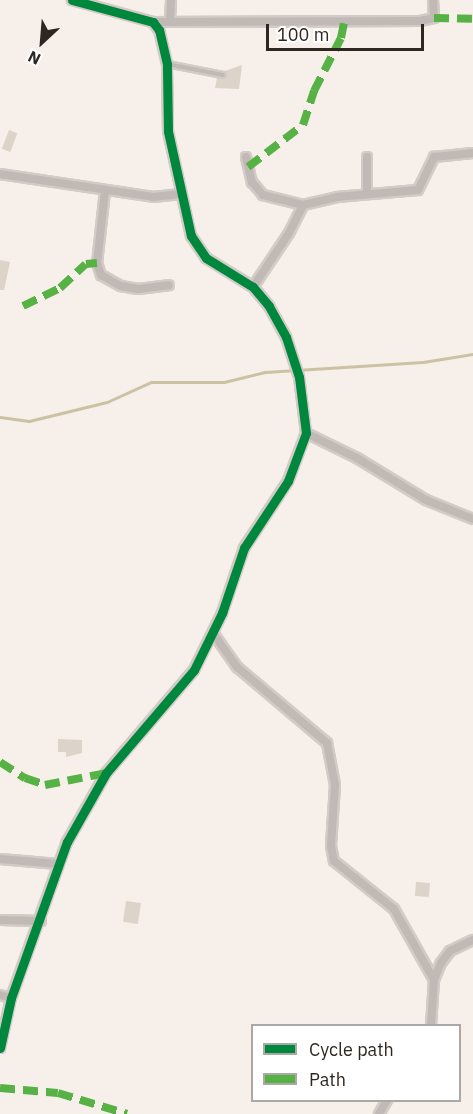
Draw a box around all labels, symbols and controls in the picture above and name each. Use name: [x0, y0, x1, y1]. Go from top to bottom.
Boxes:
north arrow: [12, 12, 72, 72]
scale bar: [269, 12, 426, 50]
text: 100 m: [277, 23, 329, 46]
text: N: [25, 47, 44, 70]
legend: [251, 1024, 461, 1102]
text: Cycle path: [309, 1038, 394, 1061]
text: Path: [309, 1068, 346, 1091]

